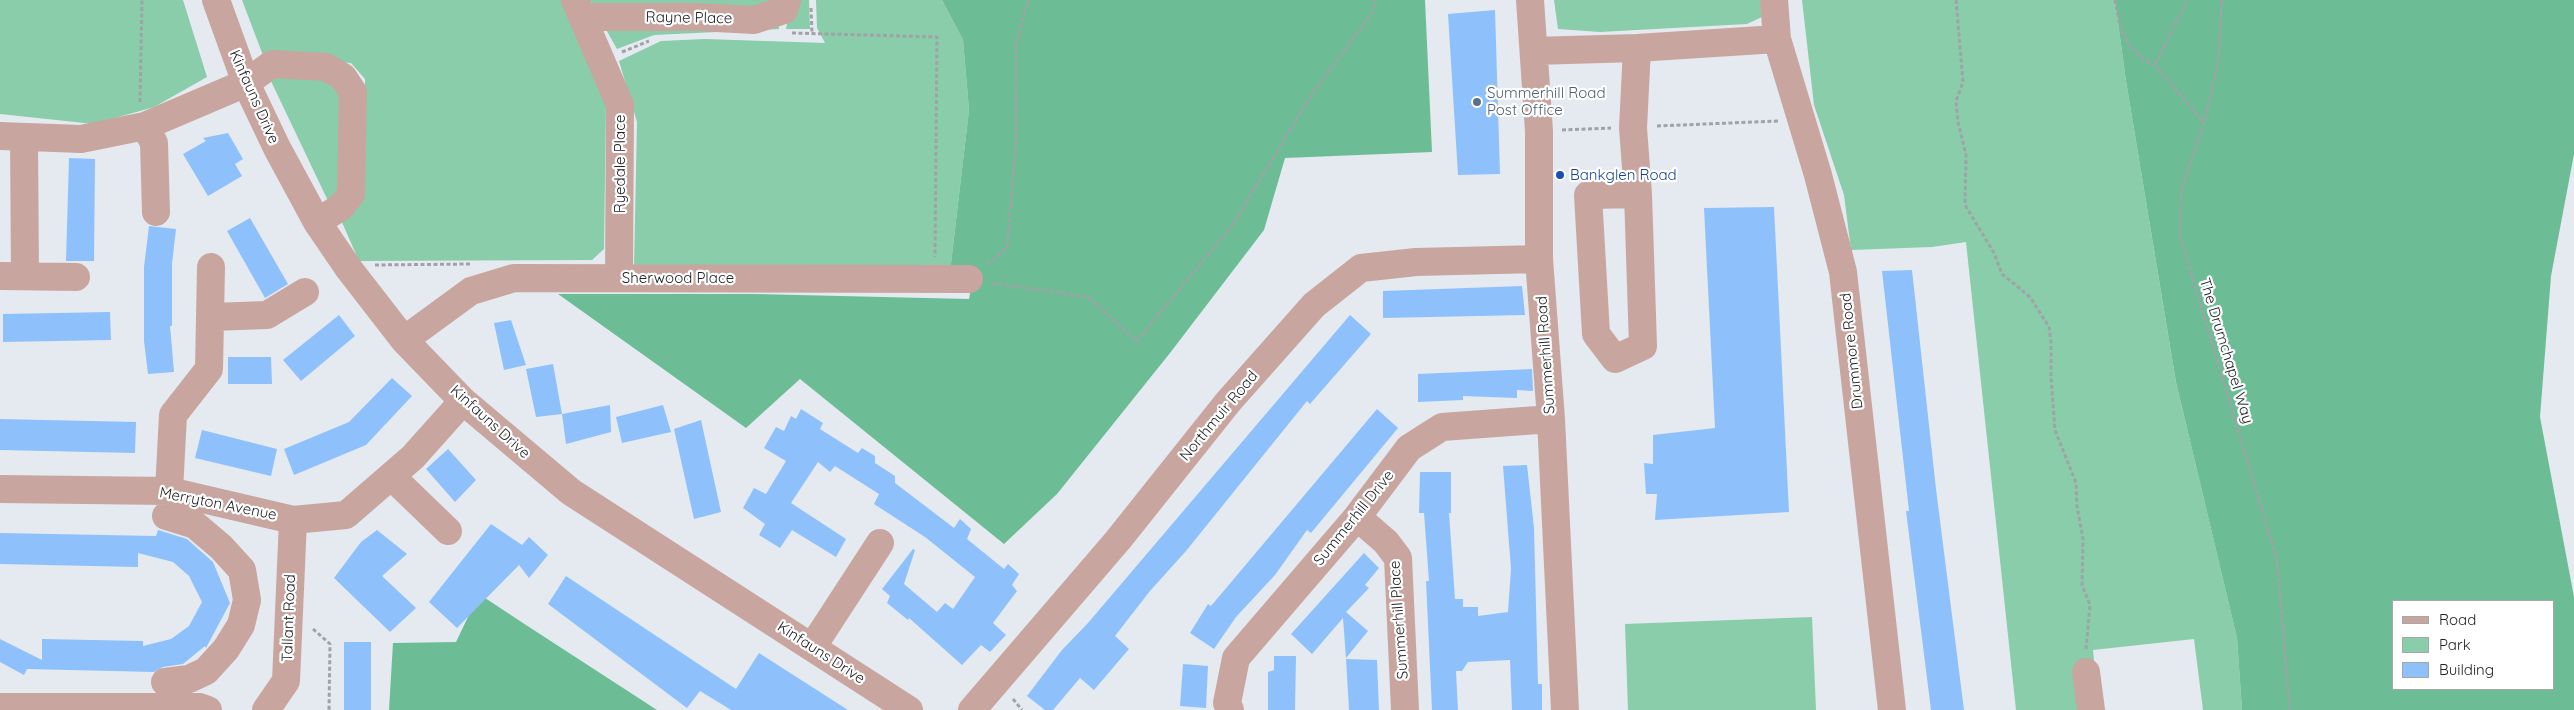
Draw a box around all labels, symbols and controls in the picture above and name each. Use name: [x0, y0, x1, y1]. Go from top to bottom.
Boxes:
street label: Rayne Place: [646, 8, 732, 28]
street label: Kinfauns Drive: [225, 47, 283, 147]
place label: Summerhill Road Post Office: [1487, 84, 1606, 119]
marker: Summerhill Road Post Office: [1471, 96, 1483, 108]
street label: Ryedale Place: [611, 115, 629, 213]
place label: Bankglen Road: [1570, 166, 1677, 184]
marker: Bankglen Road: [1554, 169, 1566, 181]
street label: Sherwood Place: [622, 269, 734, 287]
street label: The Drumchapel Way: [2195, 276, 2257, 426]
street label: Drummore Road: [1837, 292, 1867, 410]
street label: Summerhill Road: [1533, 295, 1559, 415]
street label: Northmuir Road: [1176, 367, 1262, 465]
street label: Kinfauns Drive: [447, 382, 533, 462]
street label: Summerhill Drive: [1310, 467, 1398, 569]
street label: Merryton Avenue: [158, 484, 278, 524]
street label: Summerhill Place: [1386, 560, 1412, 680]
street label: Tallant Road: [278, 574, 300, 662]
legend: [2392, 600, 2554, 690]
text: Road: [2439, 610, 2476, 629]
street label: Kinfauns Drive: [774, 618, 868, 688]
text: Park: [2439, 635, 2471, 654]
text: Building: [2439, 660, 2494, 679]

